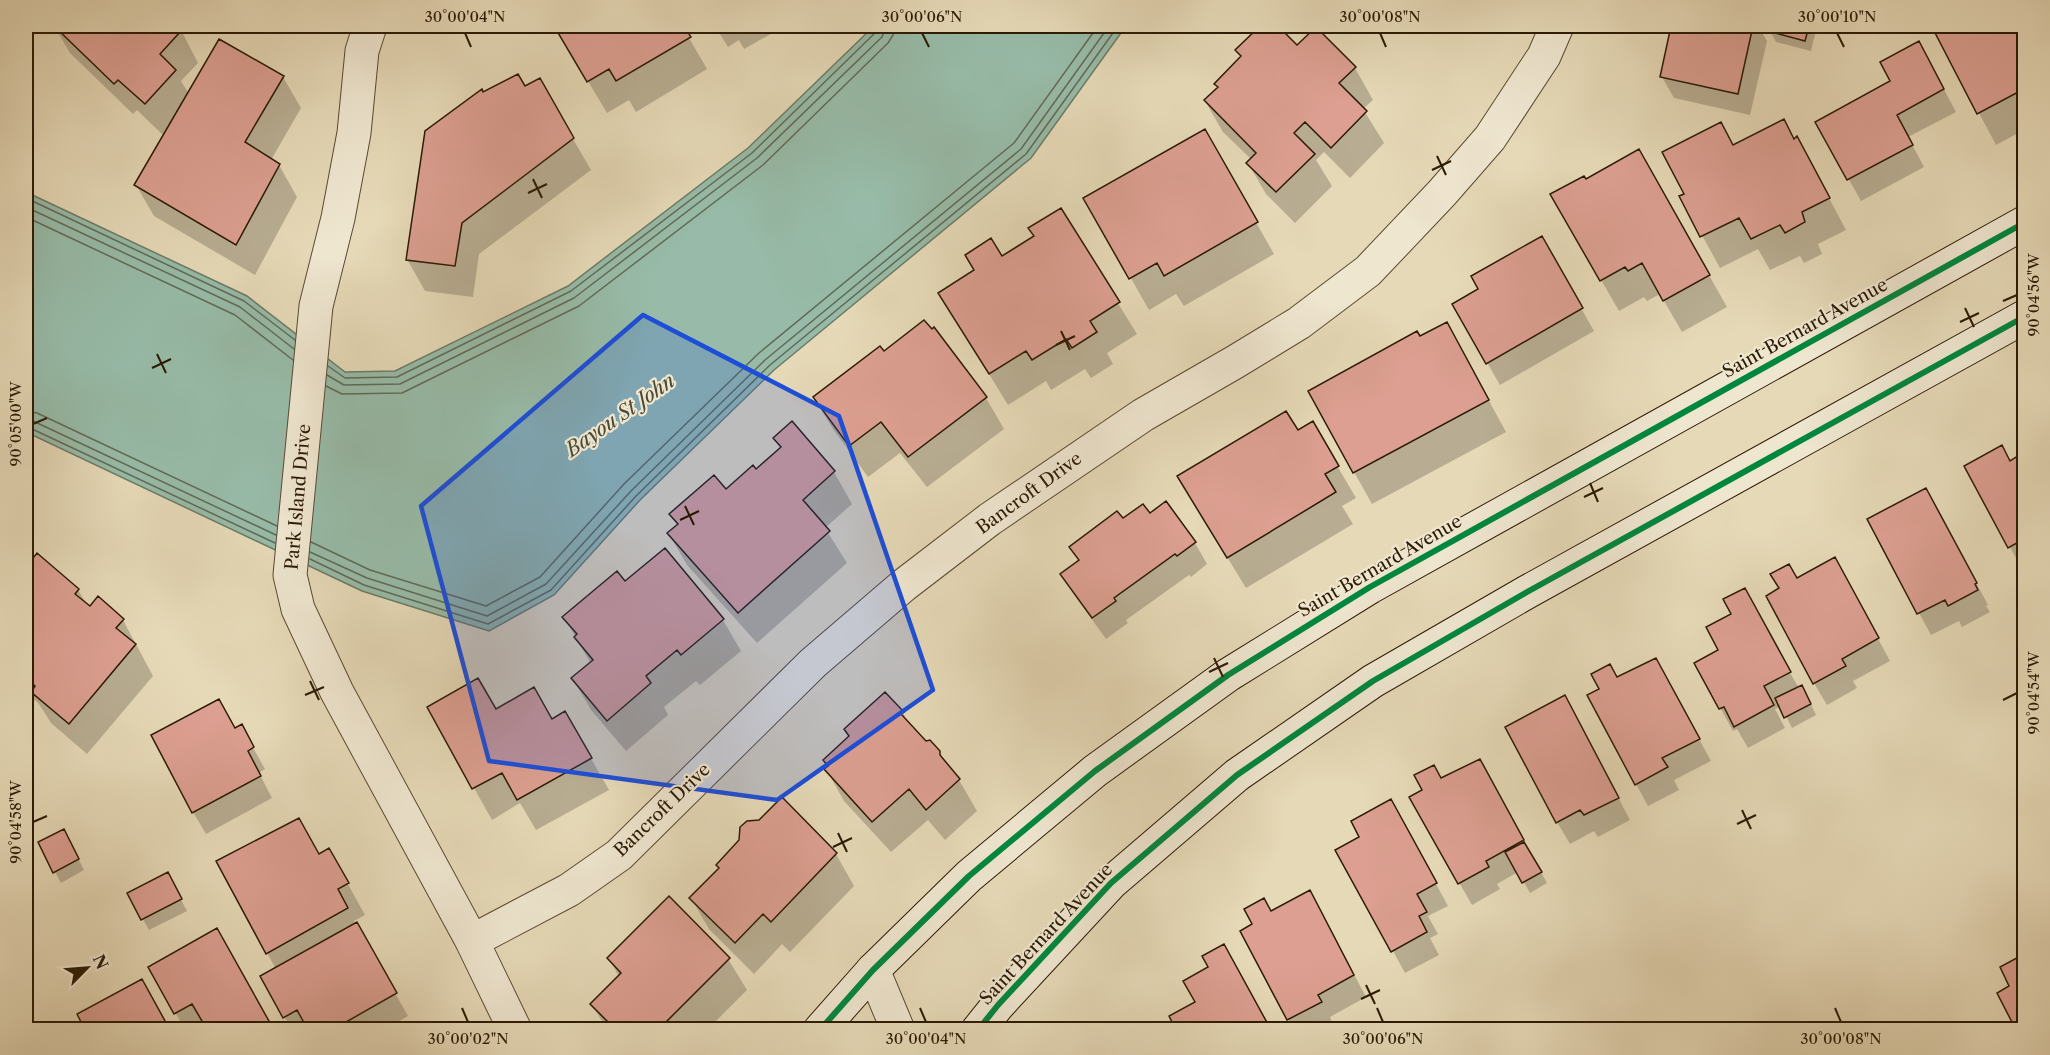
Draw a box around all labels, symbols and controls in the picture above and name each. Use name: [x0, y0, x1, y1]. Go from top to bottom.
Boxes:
text: 30°00'04"N: [425, 7, 505, 26]
text: 30°00'06"N: [882, 7, 962, 26]
text: 30°00'08"N: [1339, 7, 1421, 26]
text: 30°00'10"N: [1798, 7, 1876, 26]
text: 90°04'56"W: [2024, 253, 2043, 337]
street label: Saint Bernard Avenue: [1719, 273, 1891, 383]
water label: Bayou St John: [559, 368, 679, 463]
text: 90°05'00"W: [6, 381, 25, 467]
street label: Park Island Drive: [281, 423, 315, 571]
street label: Bancroft Drive: [972, 447, 1086, 539]
street label: Saint Bernard Avenue: [1294, 510, 1466, 622]
text: 90°04'54"W: [2024, 651, 2043, 735]
street label: Bancroft Drive: [609, 759, 715, 861]
text: 90°04'58"W: [6, 780, 25, 864]
street label: Saint Bernard Avenue: [975, 859, 1117, 1009]
north arrow: [57, 938, 117, 998]
text: N: [89, 951, 113, 972]
text: 30°00'02"N: [427, 1029, 509, 1048]
text: 30°00'04"N: [886, 1029, 966, 1048]
text: 30°00'06"N: [1343, 1029, 1423, 1048]
text: 30°00'08"N: [1800, 1029, 1882, 1048]

